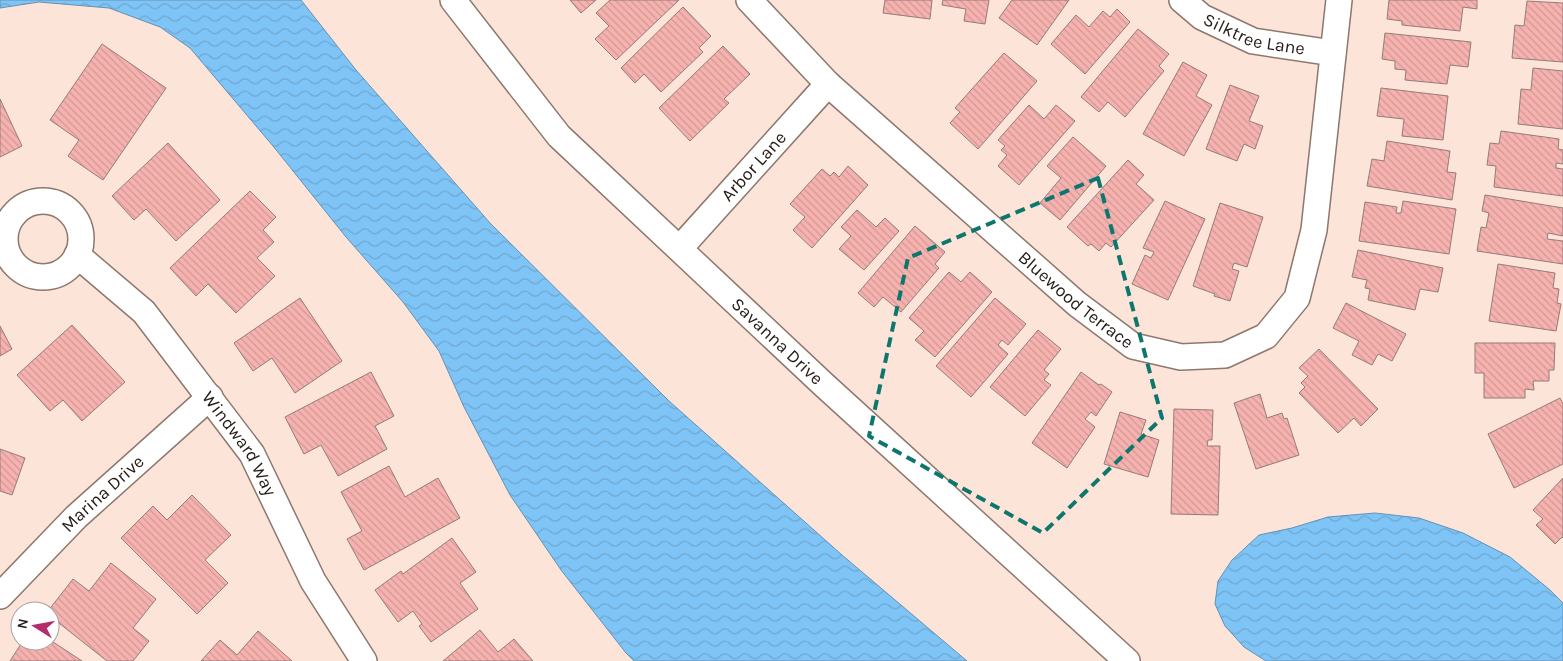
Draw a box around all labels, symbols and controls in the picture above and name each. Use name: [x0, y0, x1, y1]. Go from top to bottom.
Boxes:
street label: Silktree Lane: [1200, 8, 1306, 60]
street label: Arbor Lane: [717, 127, 791, 206]
street label: Bluewood Terrace: [1014, 246, 1138, 353]
street label: Savanna Drive: [727, 293, 828, 389]
street label: Windward Way: [197, 387, 282, 500]
street label: Marina Drive: [56, 450, 149, 537]
north arrow: [10, 601, 60, 651]
text: N: [13, 617, 32, 630]

